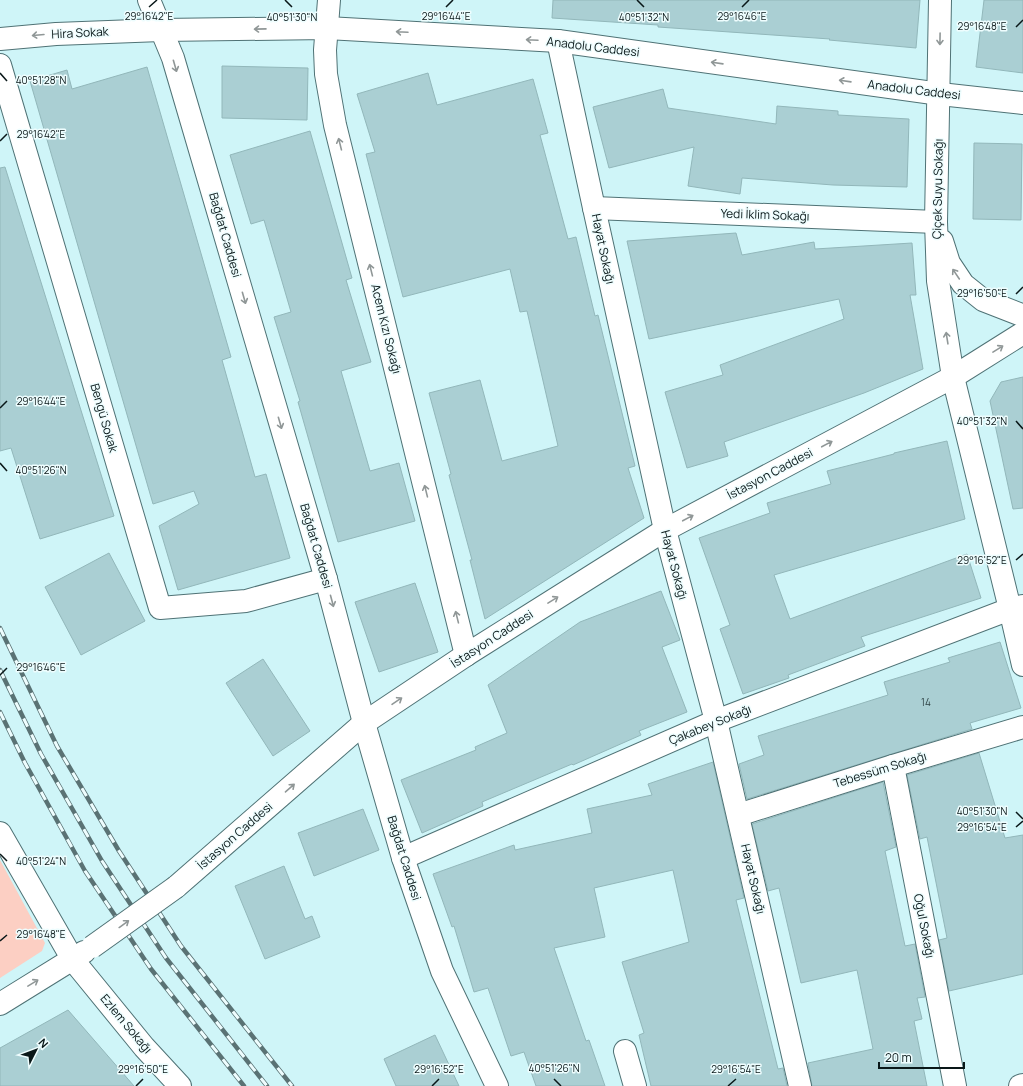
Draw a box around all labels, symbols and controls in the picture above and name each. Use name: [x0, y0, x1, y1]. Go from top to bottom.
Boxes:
text: 29°16'42"E: [125, 9, 174, 23]
text: 29°16'44"E: [422, 9, 471, 23]
text: 29°16'46"E: [717, 9, 767, 23]
text: 40°51'30"N: [267, 10, 318, 24]
text: 40°51'32"N: [619, 10, 669, 24]
text: 29°16'48"E: [958, 19, 1007, 33]
street label: Hira Sokak: [51, 22, 110, 42]
one-way arrow: [254, 25, 267, 32]
one-way arrow: [396, 29, 409, 36]
one-way arrow: [32, 32, 45, 39]
street label: Anadolu Caddesi: [546, 32, 641, 61]
one-way arrow: [936, 32, 944, 45]
one-way arrow: [526, 36, 539, 43]
one-way arrow: [172, 59, 179, 72]
one-way arrow: [711, 60, 724, 67]
text: 40°51'28"N: [16, 73, 66, 87]
street label: Anadolu Caddesi: [867, 75, 962, 104]
one-way arrow: [839, 77, 852, 85]
text: 29°16'42"E: [17, 127, 66, 141]
one-way arrow: [336, 137, 343, 150]
street label: Çiçek Suyu Sokağı: [928, 139, 947, 239]
street label: Bağdat Caddesi: [205, 190, 246, 279]
street label: Yedi İklim Sokağı: [720, 204, 810, 225]
street label: Hayat Sokağı: [588, 212, 619, 286]
one-way arrow: [367, 264, 374, 277]
one-way arrow: [952, 269, 960, 280]
street label: Acem Kızı Sokağı: [367, 282, 406, 376]
text: 29°16'50"E: [957, 286, 1007, 300]
one-way arrow: [241, 291, 248, 304]
one-way arrow: [943, 332, 951, 345]
one-way arrow: [992, 344, 1004, 352]
street label: Bengü Sokak: [87, 381, 123, 455]
text: 29°16'44"E: [17, 394, 66, 408]
text: 40°51'32"N: [957, 414, 1007, 428]
one-way arrow: [277, 416, 284, 429]
one-way arrow: [821, 439, 833, 447]
street label: İstasyon Caddesi: [724, 444, 816, 503]
text: 40°51'26"N: [16, 463, 67, 477]
one-way arrow: [421, 485, 429, 498]
street label: Bağdat Caddesi: [296, 501, 337, 590]
one-way arrow: [681, 513, 693, 521]
street label: Hayat Sokağı: [657, 528, 692, 602]
text: 29°16'52"E: [957, 553, 1007, 567]
one-way arrow: [329, 595, 336, 608]
one-way arrow: [547, 596, 559, 604]
street label: İstasyon Caddesi: [447, 606, 536, 672]
one-way arrow: [452, 611, 460, 624]
text: 29°16'46"E: [16, 660, 66, 674]
house number: 14: [921, 695, 931, 709]
one-way arrow: [391, 697, 402, 705]
street label: Çakabey Sokağı: [666, 700, 754, 749]
street label: Tebessüm Sokağı: [831, 747, 929, 792]
one-way arrow: [285, 783, 295, 792]
street label: İstasyon Caddesi: [193, 798, 276, 873]
text: 40°51'30"N: [957, 804, 1008, 818]
street label: Bağdat Caddesi: [384, 813, 425, 902]
text: 29°16'54"E: [957, 820, 1007, 834]
street label: Hayat Sokağı: [737, 842, 770, 916]
text: 40°51'24"N: [16, 854, 66, 868]
street label: Oğul Sokağı: [910, 892, 939, 959]
one-way arrow: [118, 920, 129, 928]
text: 29°16'48"E: [17, 927, 66, 941]
one-way arrow: [27, 979, 39, 987]
street label: Ezlem Sokağı: [97, 990, 156, 1057]
north arrow: [16, 1030, 56, 1070]
text: N: [36, 1035, 52, 1051]
scale bar: [879, 1044, 964, 1070]
text: 20 m: [885, 1049, 912, 1066]
text: 40°51'26"N: [529, 1061, 580, 1075]
text: 29°16'50"E: [118, 1062, 168, 1076]
text: 29°16'52"E: [414, 1062, 464, 1076]
text: 29°16'54"E: [711, 1062, 761, 1076]

